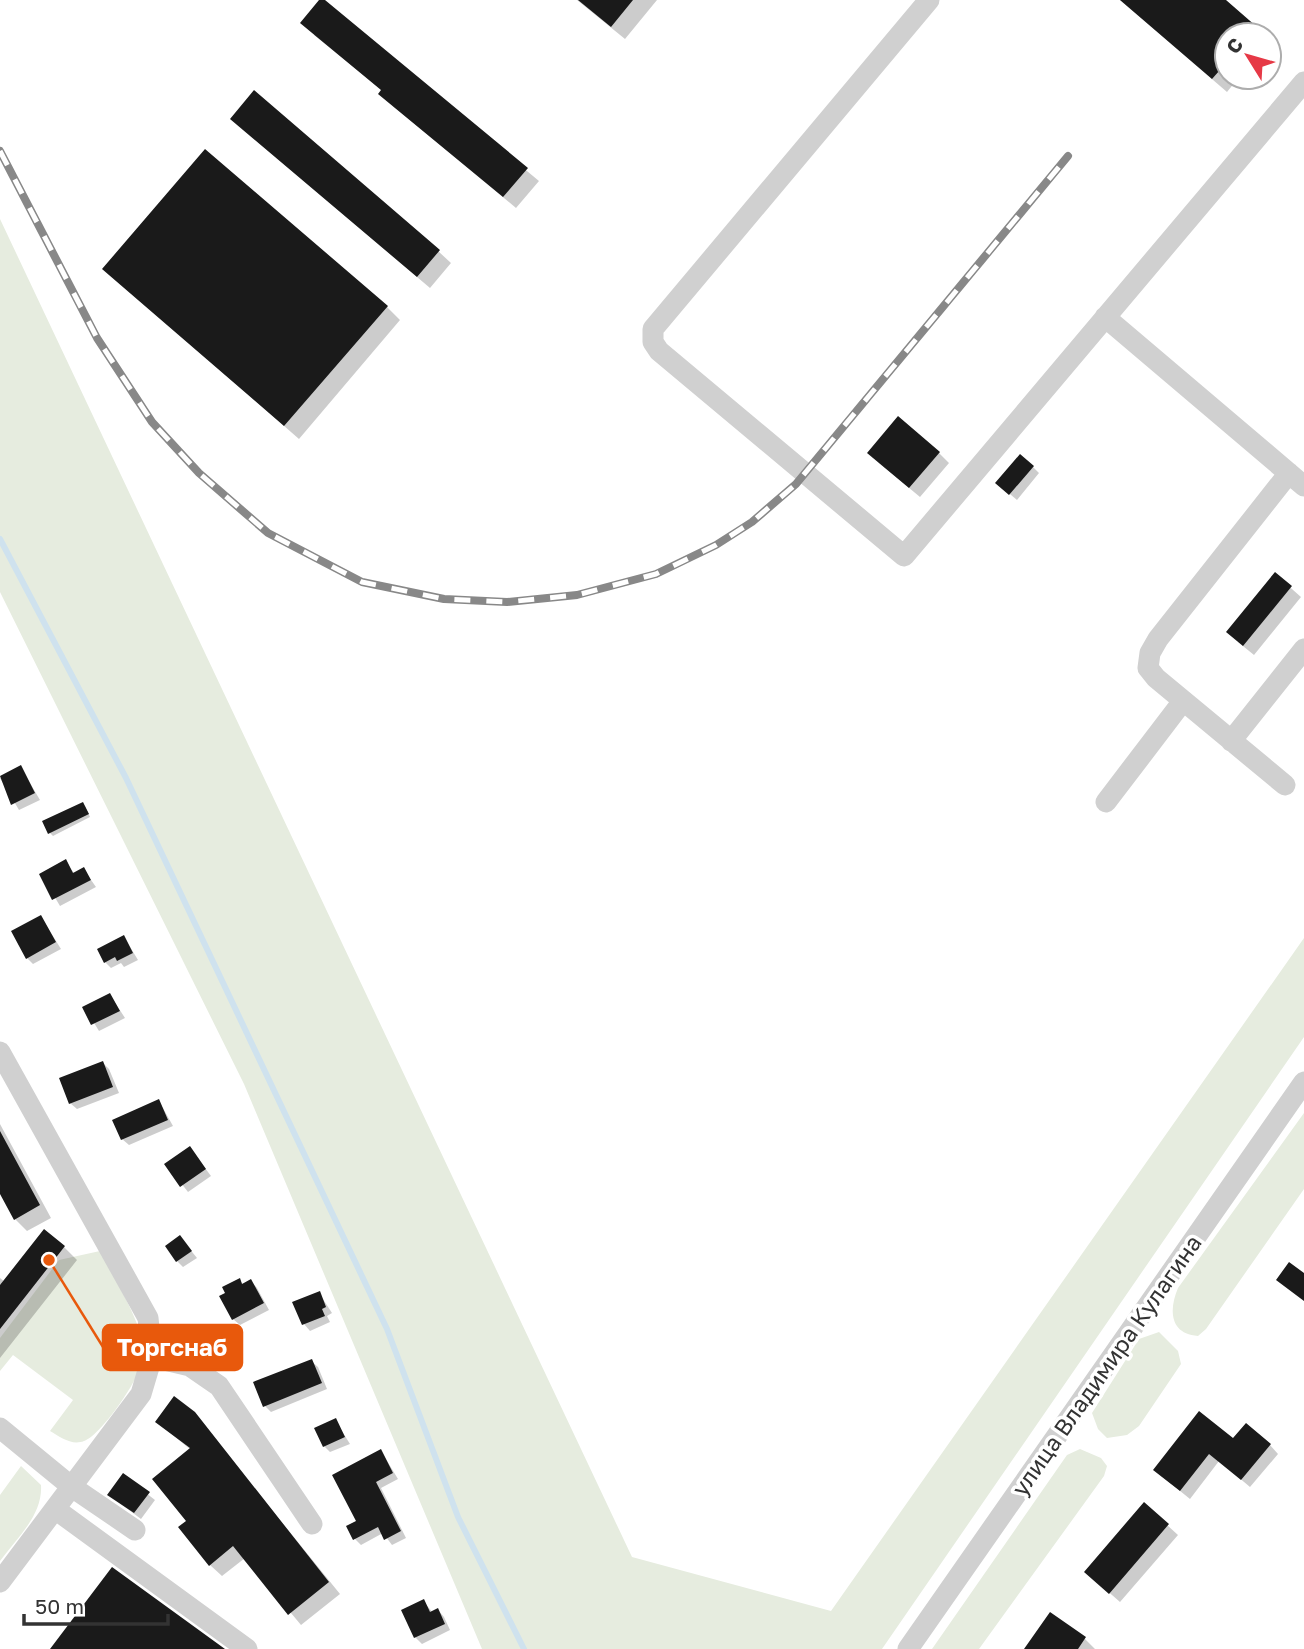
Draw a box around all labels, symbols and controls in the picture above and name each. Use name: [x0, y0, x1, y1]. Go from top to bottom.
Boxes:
north arrow: [1213, 21, 1283, 91]
text: С: [1221, 33, 1247, 58]
street label: улица Владимира Кулагина: [1005, 1229, 1207, 1501]
callout: Торгснаб: [103, 1325, 242, 1370]
text: Торгснаб: [117, 1332, 227, 1361]
scale bar: [24, 1582, 168, 1626]
text: 50 m: [35, 1593, 84, 1619]

